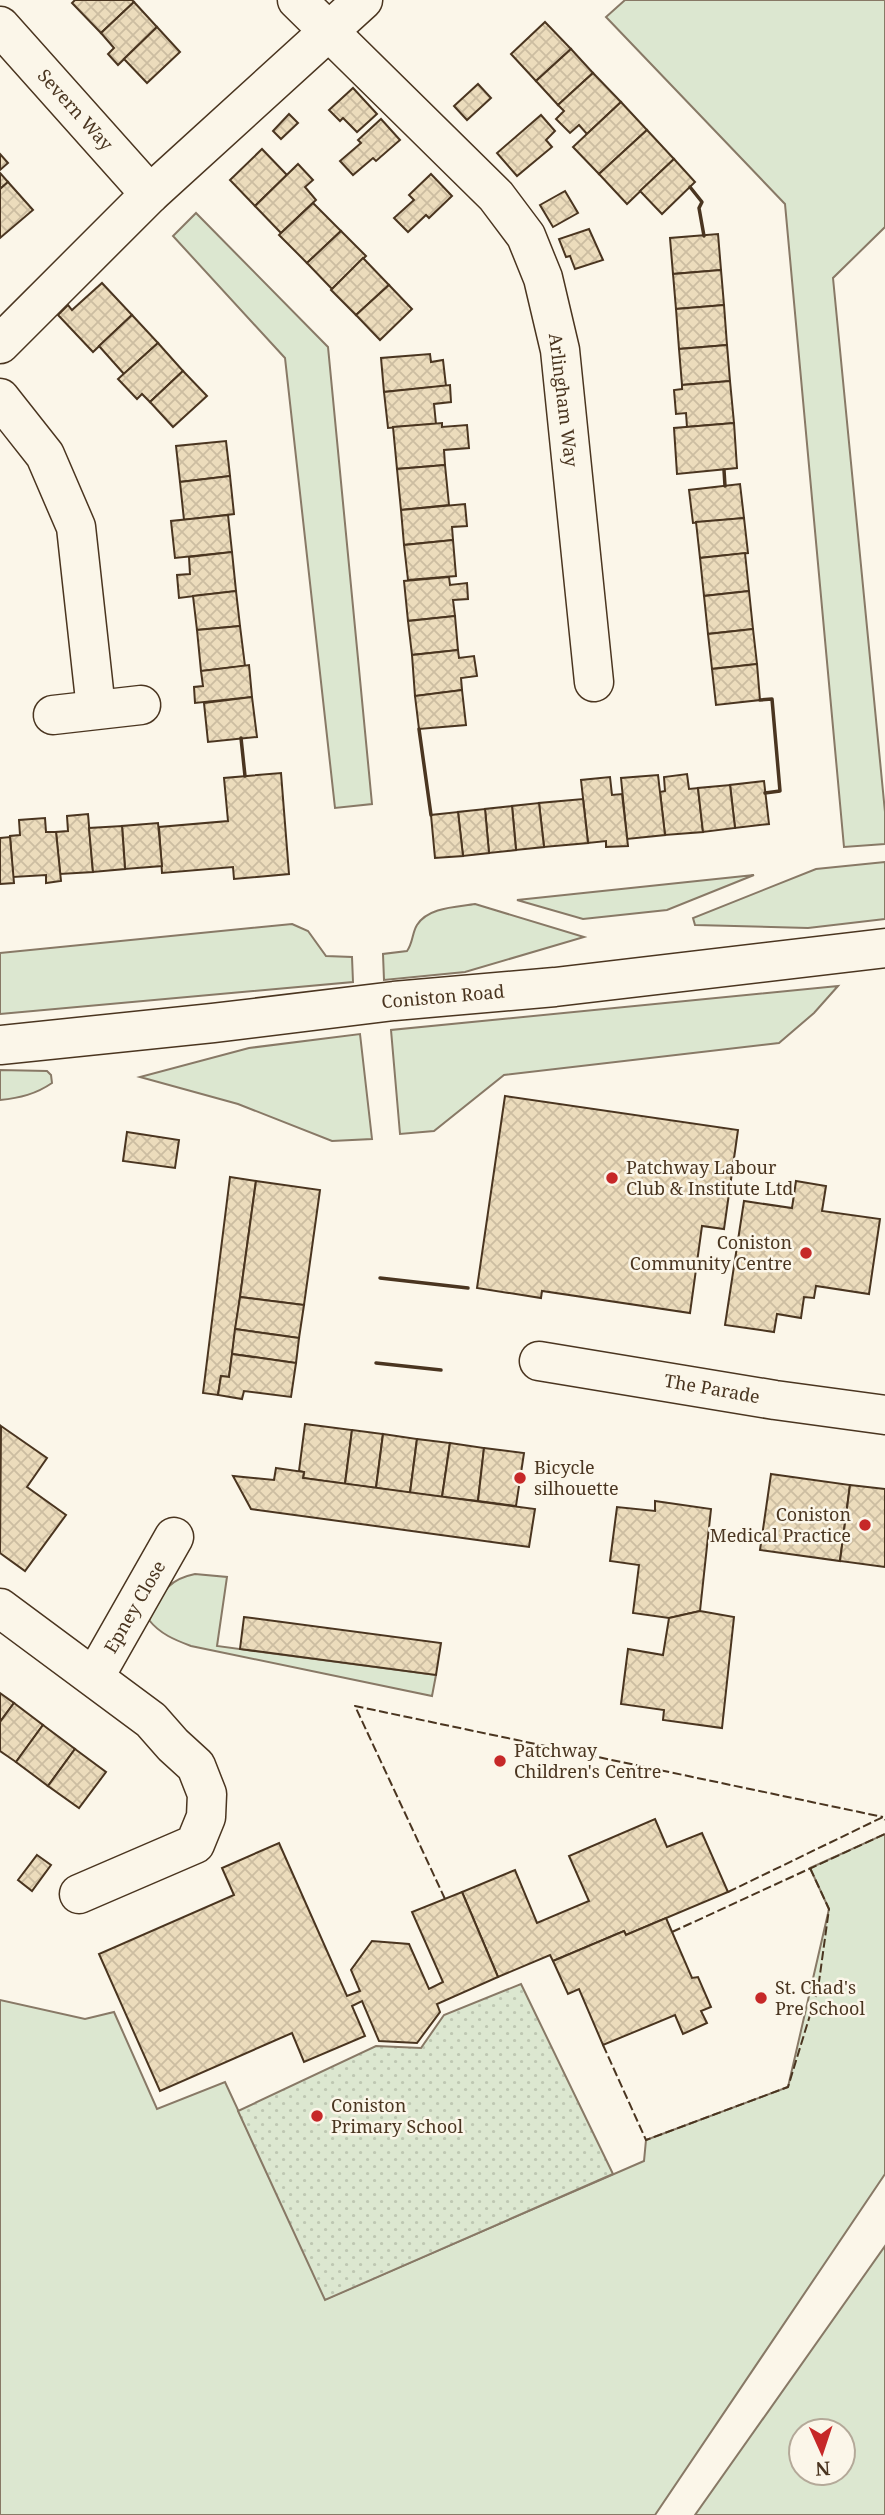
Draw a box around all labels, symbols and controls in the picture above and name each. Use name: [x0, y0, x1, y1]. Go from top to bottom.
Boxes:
street label: Severn Way: [33, 63, 119, 156]
street label: Arlingham Way: [544, 332, 584, 469]
street label: Coniston Road: [380, 979, 505, 1013]
place label: Patchway Labour Club & Institute Ltd: [626, 1155, 793, 1200]
marker: Patchway Labour Club & Institute Ltd: [604, 1170, 620, 1186]
place label: Coniston Community Centre: [630, 1230, 792, 1275]
marker: Coniston Community Centre: [798, 1245, 814, 1261]
street label: The Parade: [662, 1368, 762, 1408]
place label: Bicycle silhouette: [534, 1455, 619, 1500]
marker: Bicycle silhouette: [512, 1470, 528, 1486]
place label: Coniston Medical Practice: [710, 1502, 851, 1547]
marker: Coniston Medical Practice: [857, 1517, 873, 1533]
street label: Epney Close: [98, 1556, 170, 1657]
place label: Patchway Children's Centre: [514, 1738, 661, 1783]
marker: Patchway Children's Centre: [492, 1753, 508, 1769]
place label: St. Chad's Pre School: [775, 1975, 866, 2020]
marker: St. Chad's Pre School: [753, 1990, 769, 2006]
place label: Coniston Primary School: [331, 2093, 463, 2138]
marker: Coniston Primary School: [309, 2108, 325, 2124]
north arrow: [787, 2417, 857, 2487]
text: N: [815, 2456, 831, 2482]

